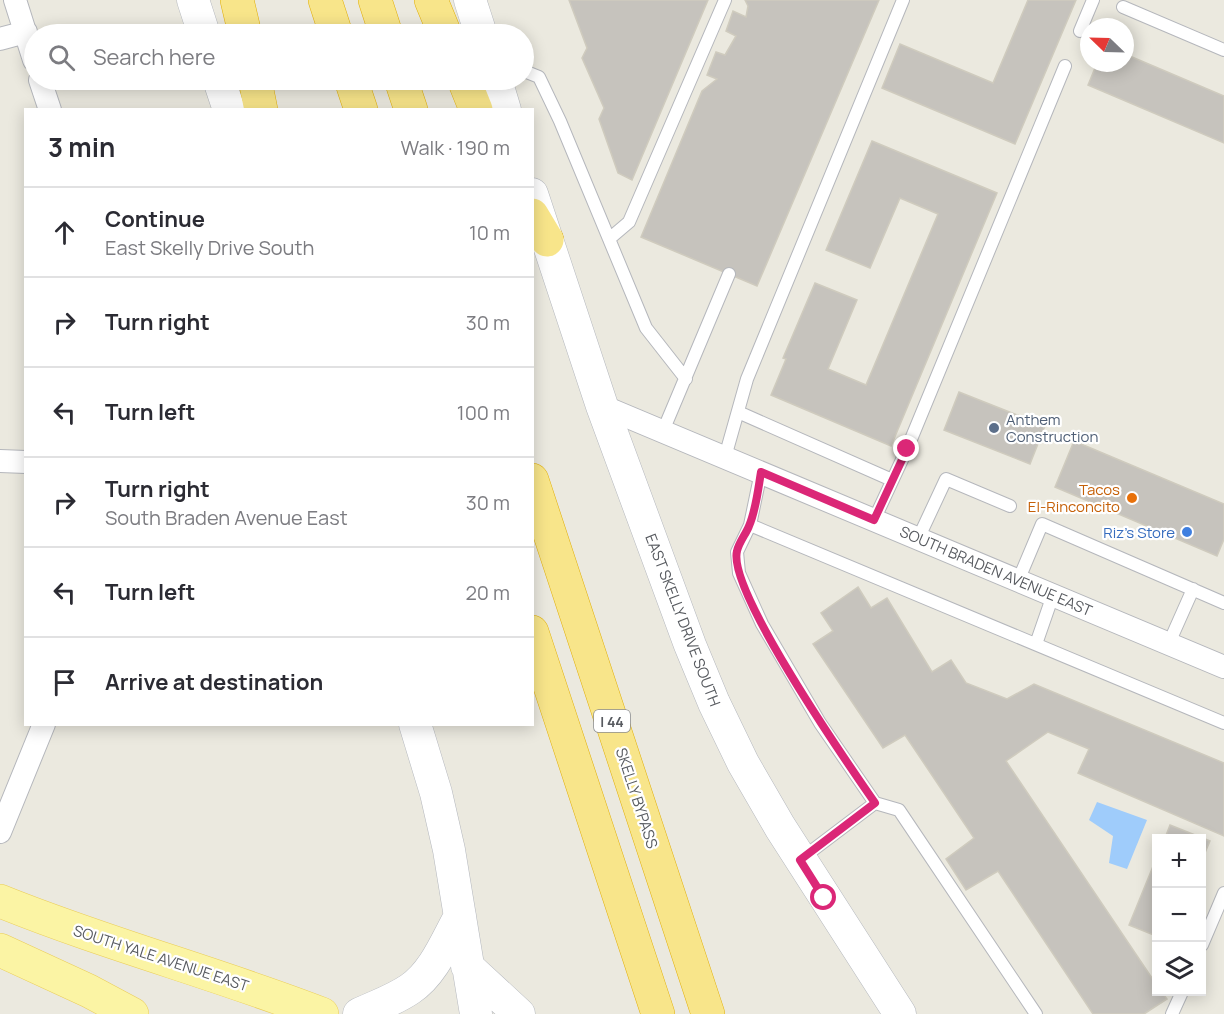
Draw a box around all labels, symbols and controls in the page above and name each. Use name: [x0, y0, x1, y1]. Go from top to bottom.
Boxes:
north arrow: [1080, 18, 1134, 72]
search box: [24, 24, 534, 90]
icon: search: [45, 41, 78, 74]
text: Search here: [93, 42, 215, 72]
text: 3 min: [48, 129, 115, 165]
text: Walk · 190 m: [401, 134, 510, 161]
text: Continue: [105, 204, 205, 234]
icon: ahead: [48, 216, 81, 249]
text: 10 m: [469, 219, 510, 246]
text: East Skelly Drive South: [105, 234, 314, 261]
icon: right: [48, 306, 81, 339]
text: Turn right: [105, 307, 210, 337]
text: 30 m: [466, 309, 510, 336]
icon: left: [48, 396, 81, 429]
text: Turn left: [105, 397, 195, 427]
text: 100 m: [457, 399, 510, 426]
place label: Anthem Construction: [1006, 409, 1098, 447]
marker: Anthem Construction: [987, 421, 1001, 435]
route end: [893, 435, 919, 461]
text: Turn right: [105, 474, 210, 504]
place label: Tacos El-Rinconcito: [1028, 479, 1120, 517]
icon: right: [48, 486, 81, 519]
text: 30 m: [466, 489, 510, 516]
marker: Tacos El-Rinconcito: [1125, 491, 1139, 505]
text: South Braden Avenue East: [105, 504, 348, 531]
street label: SOUTH BRADEN AVENUE EAST: [897, 521, 1096, 621]
place label: Riz's Store: [1103, 522, 1175, 543]
marker: Riz's Store: [1180, 525, 1194, 539]
street label: EAST SKELLY DRIVE SOUTH: [640, 531, 726, 709]
icon: left: [48, 576, 81, 609]
text: Turn left: [105, 577, 195, 607]
text: 20 m: [465, 579, 510, 606]
icon: arrive: [48, 666, 81, 699]
text: Arrive at destination: [105, 667, 323, 697]
road number: I 44: [594, 710, 630, 732]
street label: SKELLY BYPASS: [611, 745, 663, 851]
map controls: [1152, 834, 1206, 996]
button: +: [1152, 834, 1206, 888]
route start: [810, 884, 836, 910]
button: −: [1152, 888, 1206, 942]
street label: SOUTH YALE AVENUE EAST: [71, 920, 251, 996]
button: layers: [1152, 942, 1206, 996]

